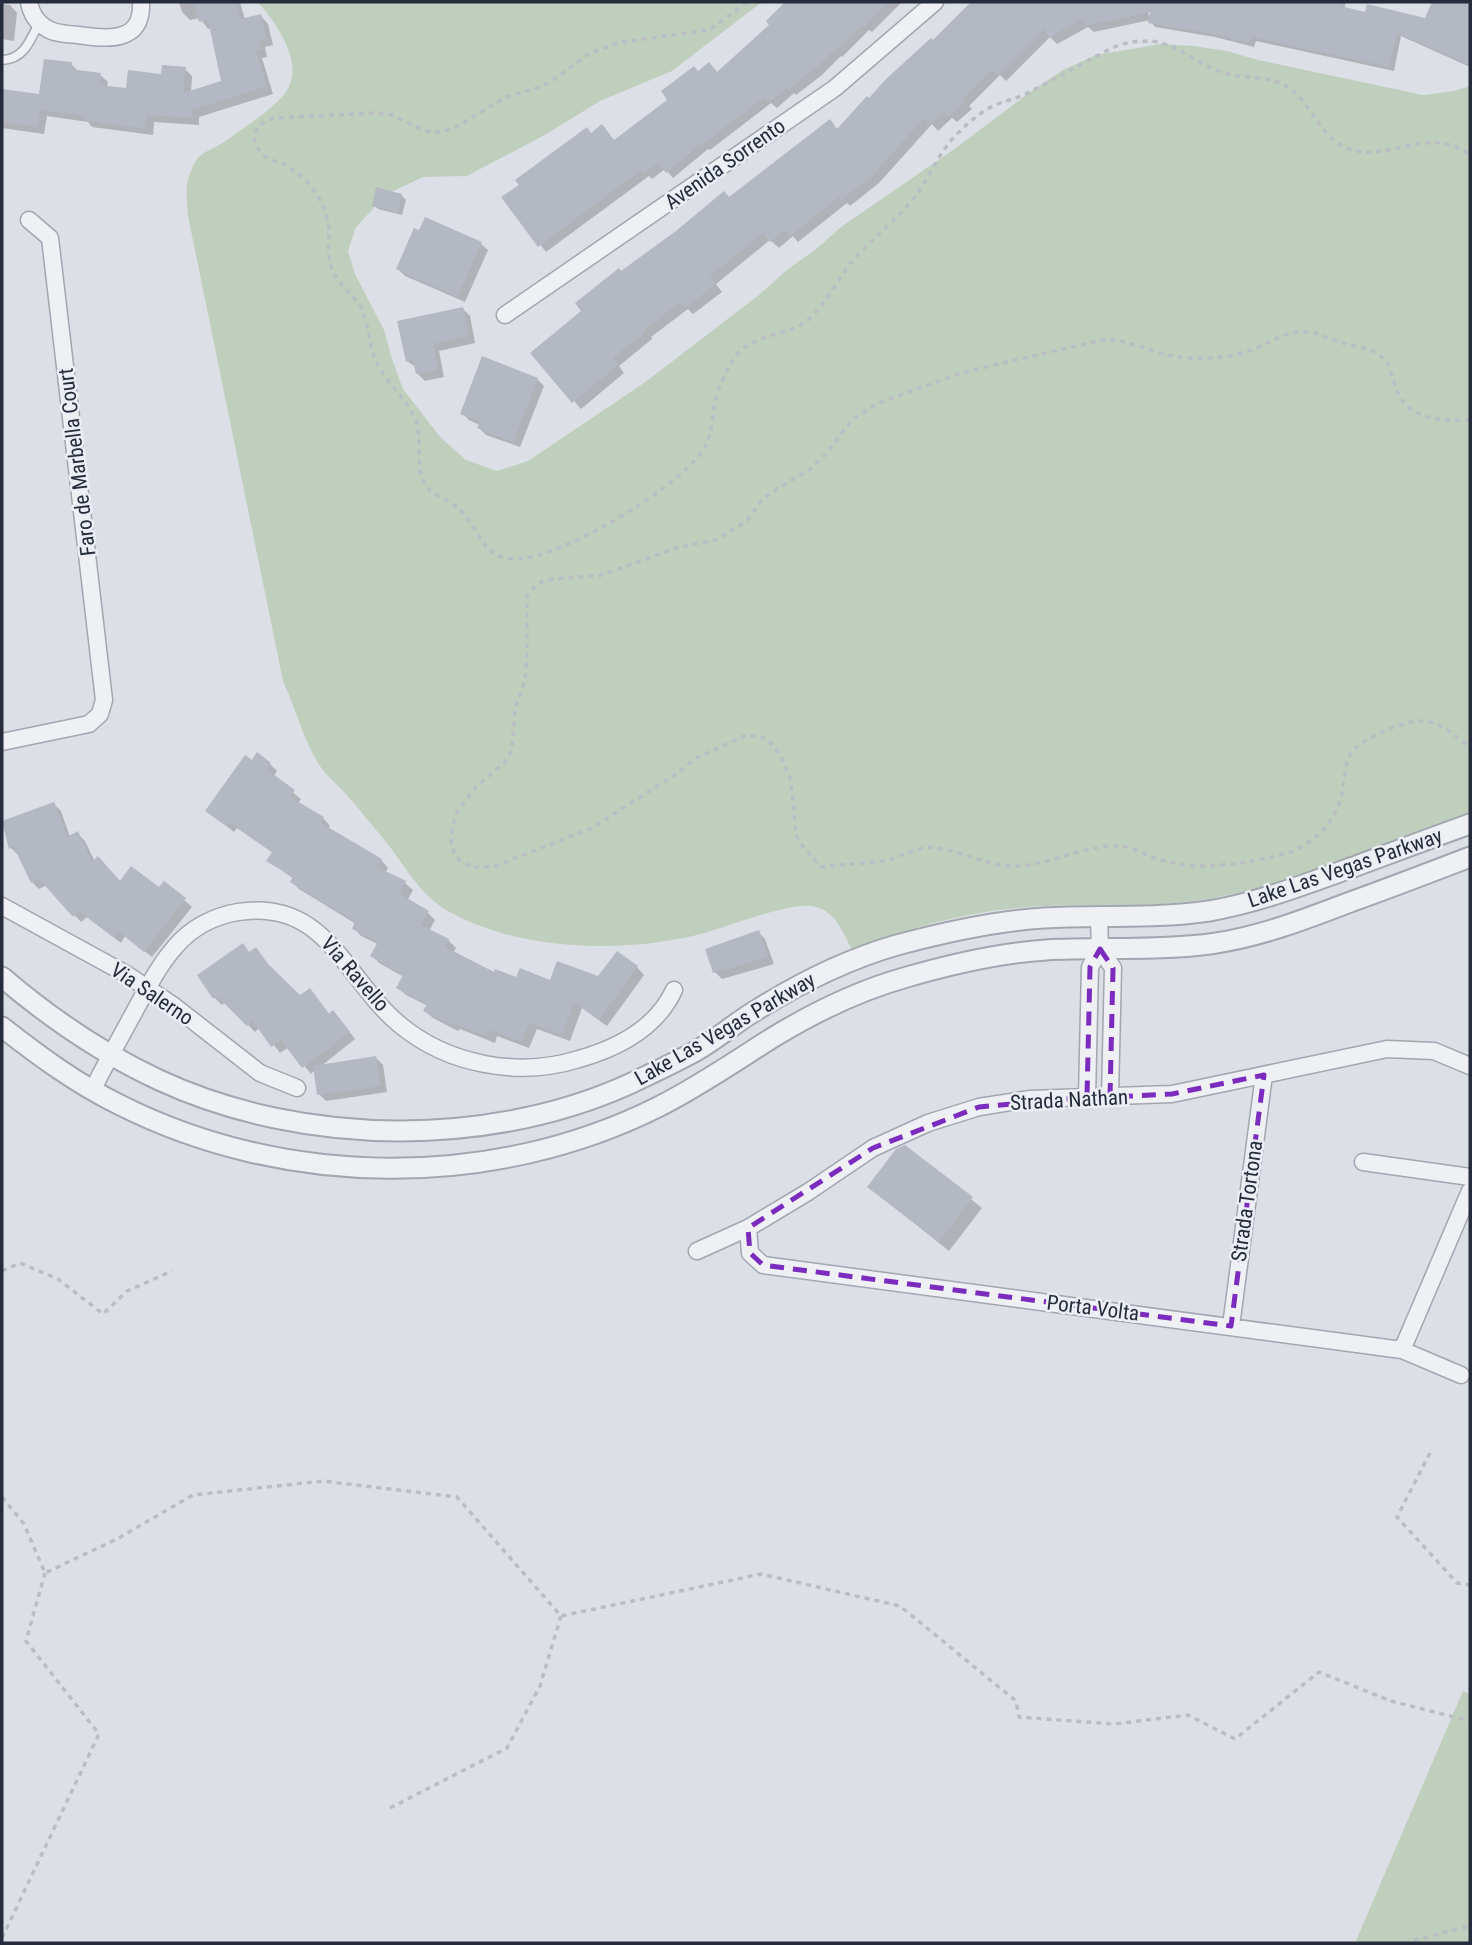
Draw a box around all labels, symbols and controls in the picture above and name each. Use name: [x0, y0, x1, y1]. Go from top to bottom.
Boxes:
street label: Avenida Sorrento: [660, 114, 790, 214]
street label: Faro de Marbella Court: [54, 367, 100, 557]
street label: Lake Las Vegas Parkway: [1245, 823, 1446, 913]
street label: Via Ravello: [316, 932, 394, 1016]
street label: Via Salerno: [106, 958, 198, 1030]
street label: Lake Las Vegas Parkway: [631, 967, 820, 1090]
street label: Strada Nathan: [1009, 1085, 1129, 1115]
street label: Strada Tortona: [1227, 1139, 1267, 1263]
street label: Porta Volta: [1045, 1290, 1141, 1326]

